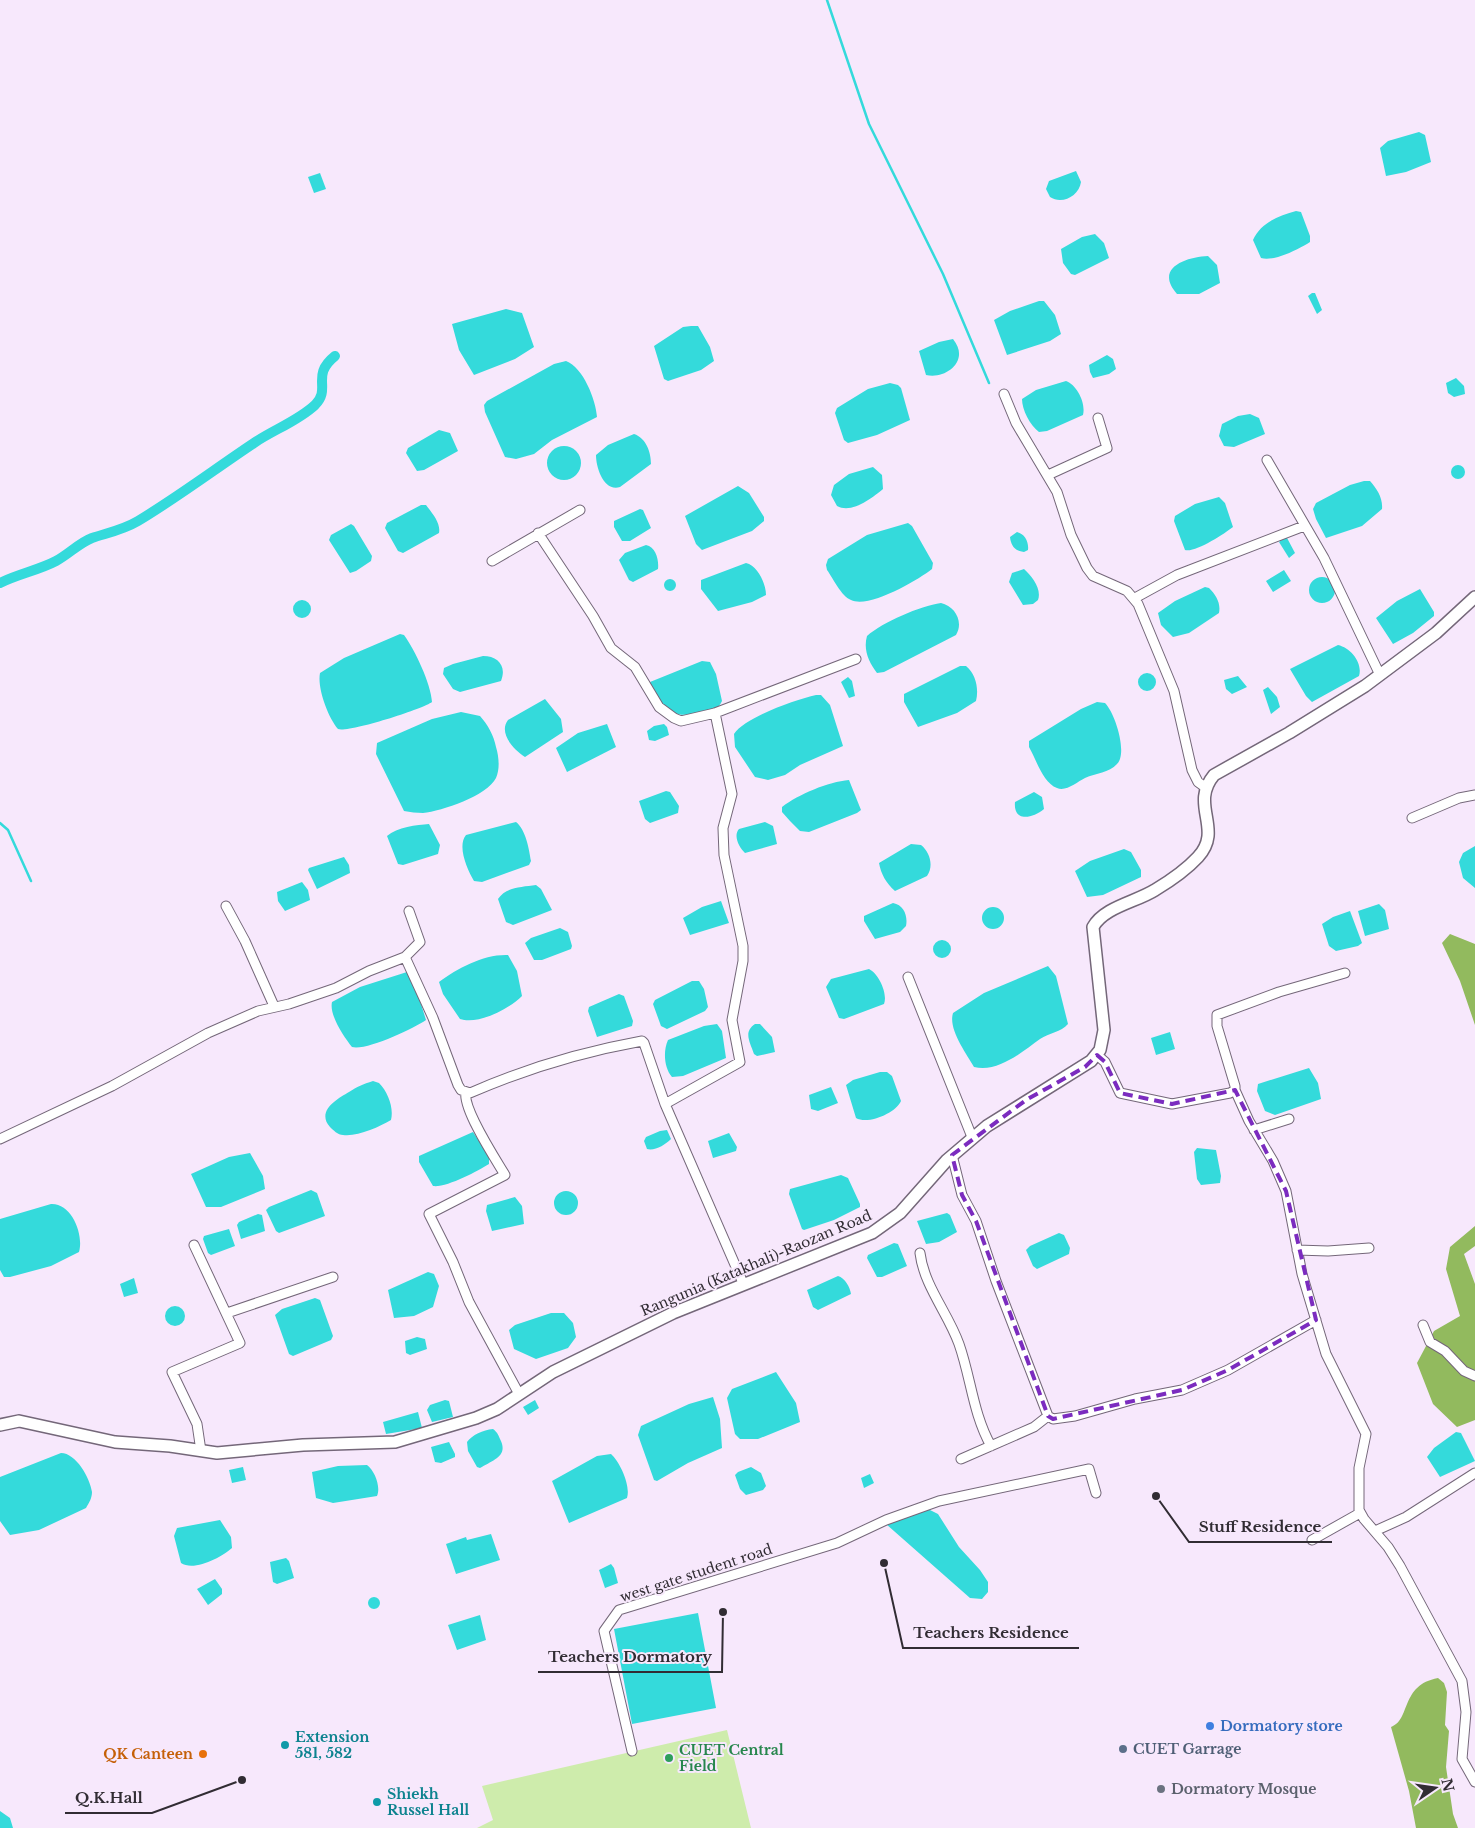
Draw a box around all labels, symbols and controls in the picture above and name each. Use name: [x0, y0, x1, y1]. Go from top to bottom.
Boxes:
street label: Rangunia (Katakhali)-Raozan Road: [638, 1206, 875, 1320]
callout: Stuff Residence: [1189, 1512, 1332, 1542]
text: Stuff Residence: [1199, 1517, 1321, 1536]
street label: west gate student road: [618, 1540, 775, 1606]
callout: Teachers Residence: [903, 1618, 1079, 1648]
text: Teachers Residence: [913, 1623, 1069, 1642]
callout: Teachers Dormatory: [538, 1642, 722, 1672]
text: Teachers Dormatory: [548, 1647, 712, 1666]
place label: Dormatory store: [1220, 1717, 1343, 1735]
marker: Dormatory store: [1204, 1720, 1216, 1732]
place label: Extension 581, 582: [295, 1728, 369, 1762]
marker: Extension 581, 582: [279, 1739, 291, 1751]
place label: CUET Garrage: [1133, 1740, 1241, 1758]
place label: CUET Central Field: [679, 1741, 784, 1775]
marker: CUET Garrage: [1117, 1743, 1129, 1755]
place label: QK Canteen: [103, 1745, 193, 1763]
marker: QK Canteen: [197, 1748, 209, 1760]
marker: CUET Central Field: [663, 1752, 675, 1764]
north arrow: [1410, 1763, 1460, 1813]
text: N: [1437, 1777, 1458, 1794]
place label: Dormatory Mosque: [1171, 1780, 1317, 1798]
callout: Q.K.Hall: [65, 1783, 152, 1813]
marker: Dormatory Mosque: [1155, 1783, 1167, 1795]
place label: Shiekh Russel Hall: [387, 1785, 469, 1819]
text: Q.K.Hall: [75, 1788, 144, 1807]
marker: Shiekh Russel Hall: [371, 1796, 383, 1808]

